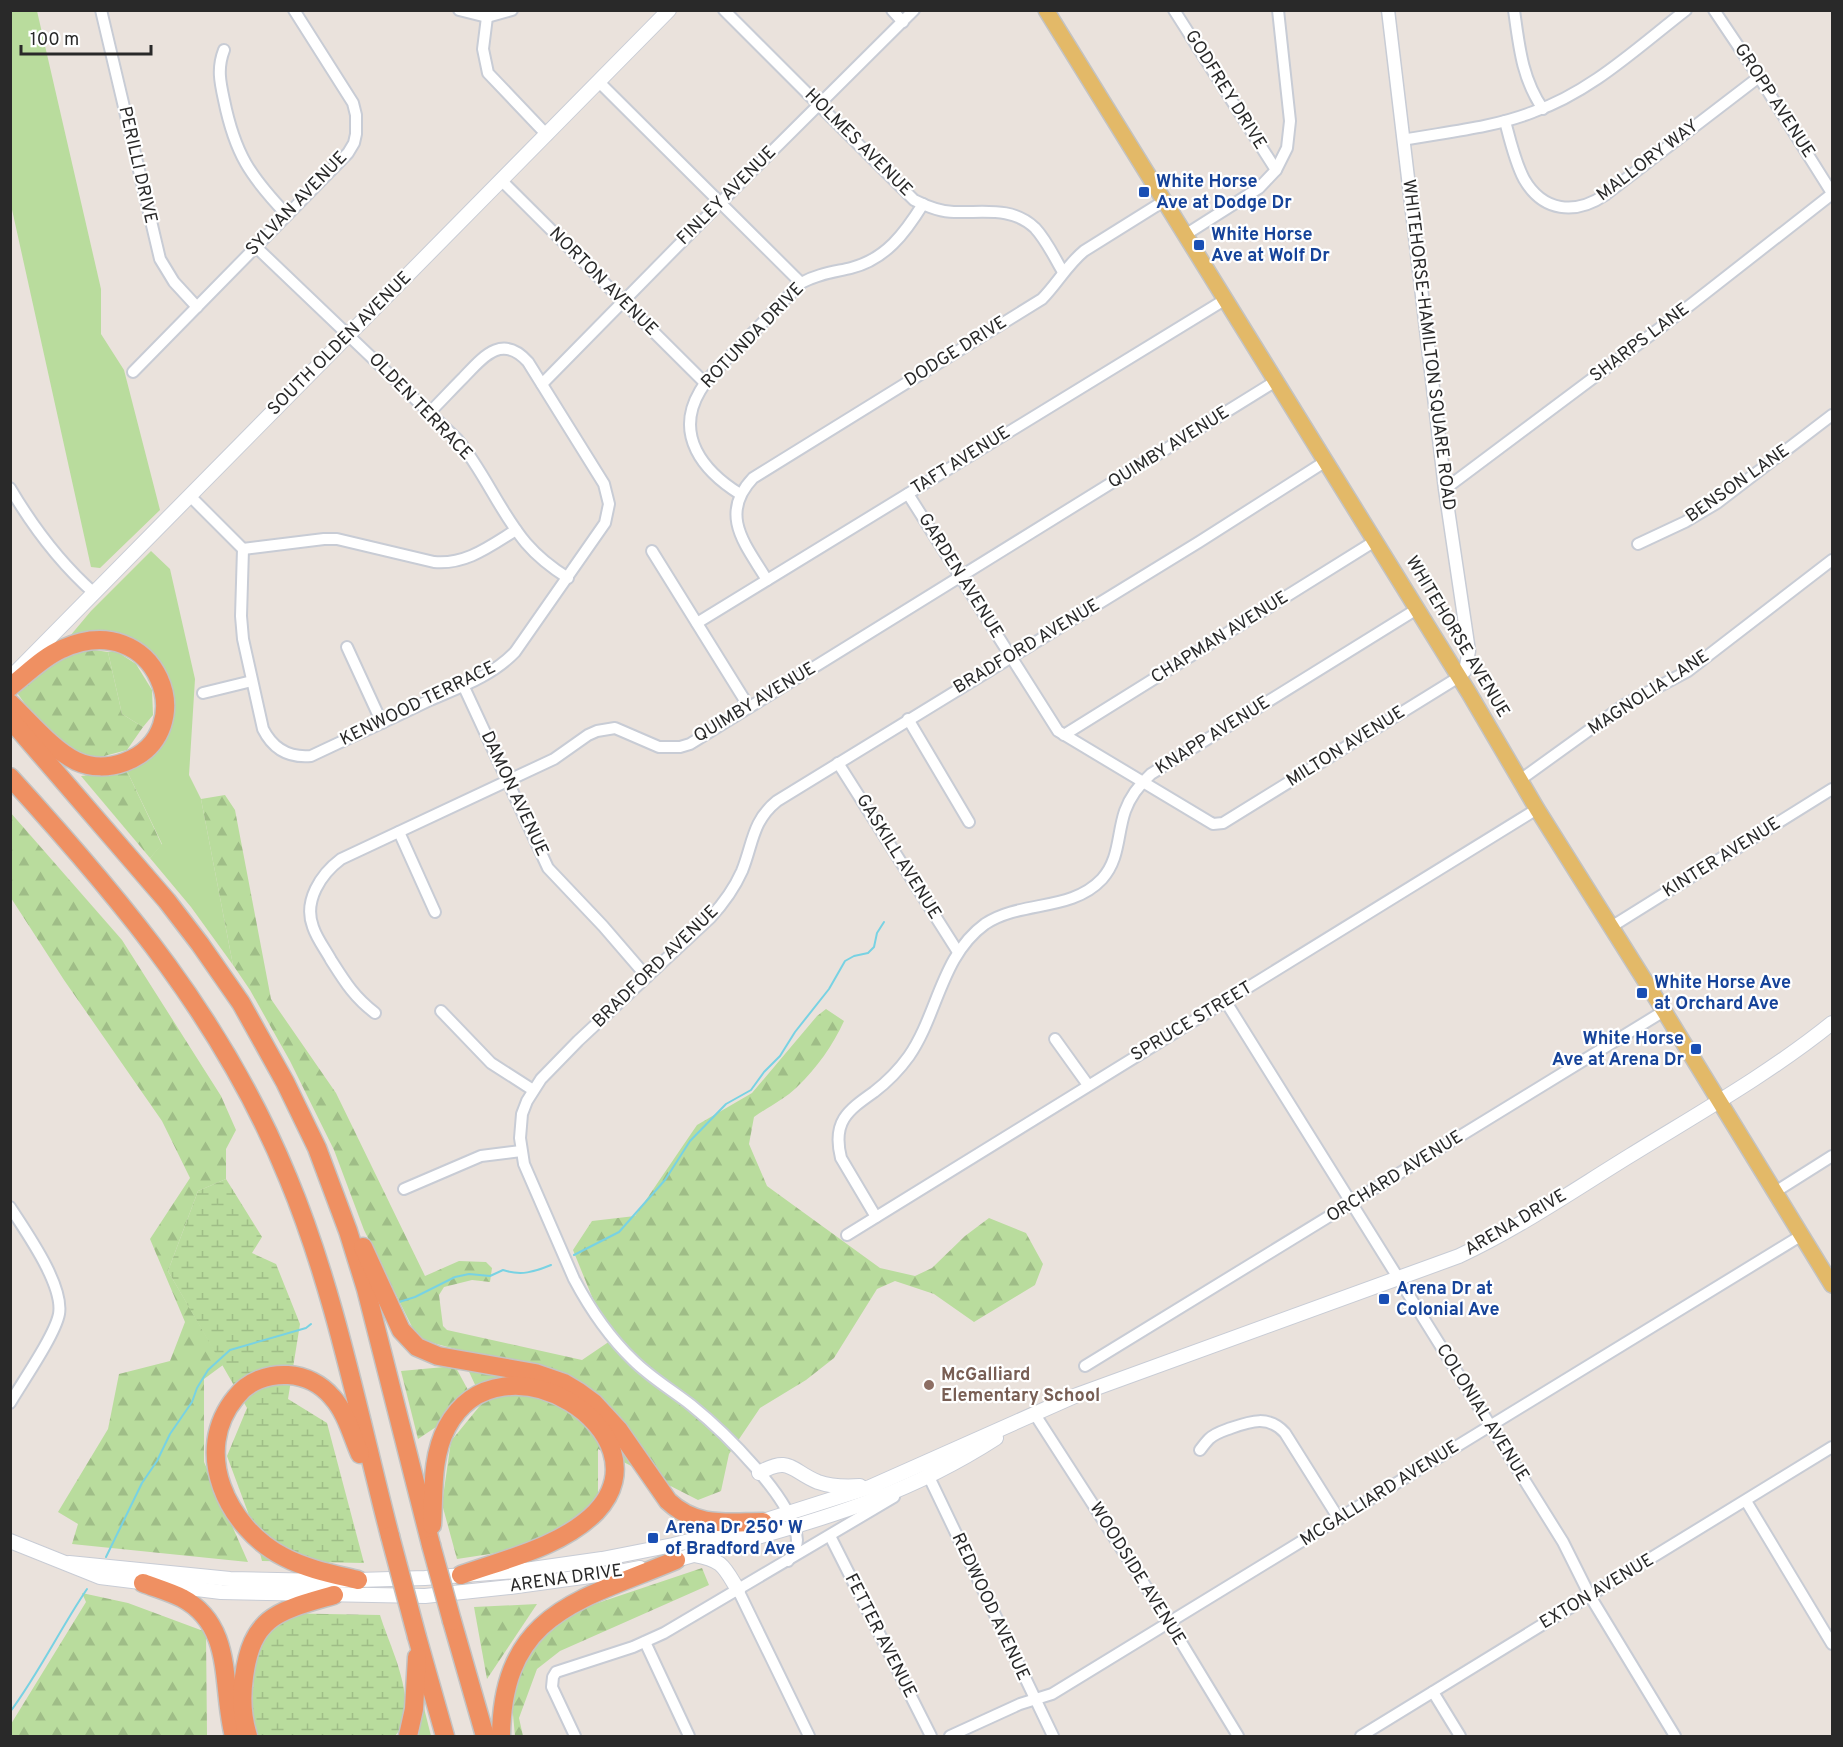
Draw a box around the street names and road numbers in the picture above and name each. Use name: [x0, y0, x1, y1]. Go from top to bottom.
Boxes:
street label: GODFREY DRIVE: [1179, 26, 1271, 154]
street label: GROPP AVENUE: [1728, 39, 1820, 163]
street label: HOLMES AVENUE: [799, 84, 917, 202]
street label: PERILLI DRIVE: [112, 104, 162, 226]
street label: MALLORY WAY: [1592, 115, 1704, 207]
street label: FINLEY AVENUE: [672, 141, 782, 251]
street label: SYLVAN AVENUE: [241, 147, 353, 261]
street label: WHITEHORSE-HAMILTON SQUARE ROAD: [1396, 178, 1460, 512]
street label: NORTON AVENUE: [544, 223, 662, 341]
street label: SOUTH OLDEN AVENUE: [263, 267, 417, 421]
street label: ROTUNDA DRIVE: [697, 278, 809, 394]
street label: SHARPS LANE: [1586, 298, 1694, 388]
street label: DODGE DRIVE: [901, 311, 1011, 393]
street label: OLDEN TERRACE: [363, 348, 477, 466]
street label: QUIMBY AVENUE: [1104, 402, 1234, 494]
street label: TAFT AVENUE: [907, 421, 1015, 501]
street label: BENSON LANE: [1682, 440, 1794, 528]
street label: GARDEN AVENUE: [912, 509, 1008, 643]
street label: WHITEHORSE AVENUE: [1400, 552, 1514, 722]
street label: CHAPMAN AVENUE: [1147, 586, 1293, 690]
street label: BRADFORD AVENUE: [950, 594, 1104, 700]
street label: MAGNOLIA LANE: [1584, 645, 1714, 741]
street label: KENWOOD TERRACE: [336, 656, 500, 752]
street label: QUIMBY AVENUE: [690, 657, 820, 749]
street label: KNAPP AVENUE: [1151, 692, 1275, 780]
street label: MILTON AVENUE: [1282, 701, 1410, 793]
street label: DAMON AVENUE: [475, 728, 553, 860]
street label: GASKILL AVENUE: [850, 790, 946, 924]
street label: KINTER AVENUE: [1659, 813, 1785, 903]
street label: BRADFORD AVENUE: [588, 901, 724, 1033]
street label: SPRUCE STREET: [1127, 977, 1257, 1067]
street label: ORCHARD AVENUE: [1322, 1126, 1468, 1228]
street label: ARENA DRIVE: [1461, 1185, 1571, 1261]
street label: COLONIAL AVENUE: [1430, 1340, 1534, 1486]
street label: MCGALLIARD AVENUE: [1296, 1436, 1464, 1552]
street label: WOODSIDE AVENUE: [1084, 1498, 1190, 1650]
street label: REDWOOD AVENUE: [946, 1530, 1034, 1684]
street label: EXTON AVENUE: [1536, 1549, 1658, 1635]
street label: ARENA DRIVE: [508, 1560, 624, 1598]
street label: FETTER AVENUE: [839, 1570, 921, 1702]

